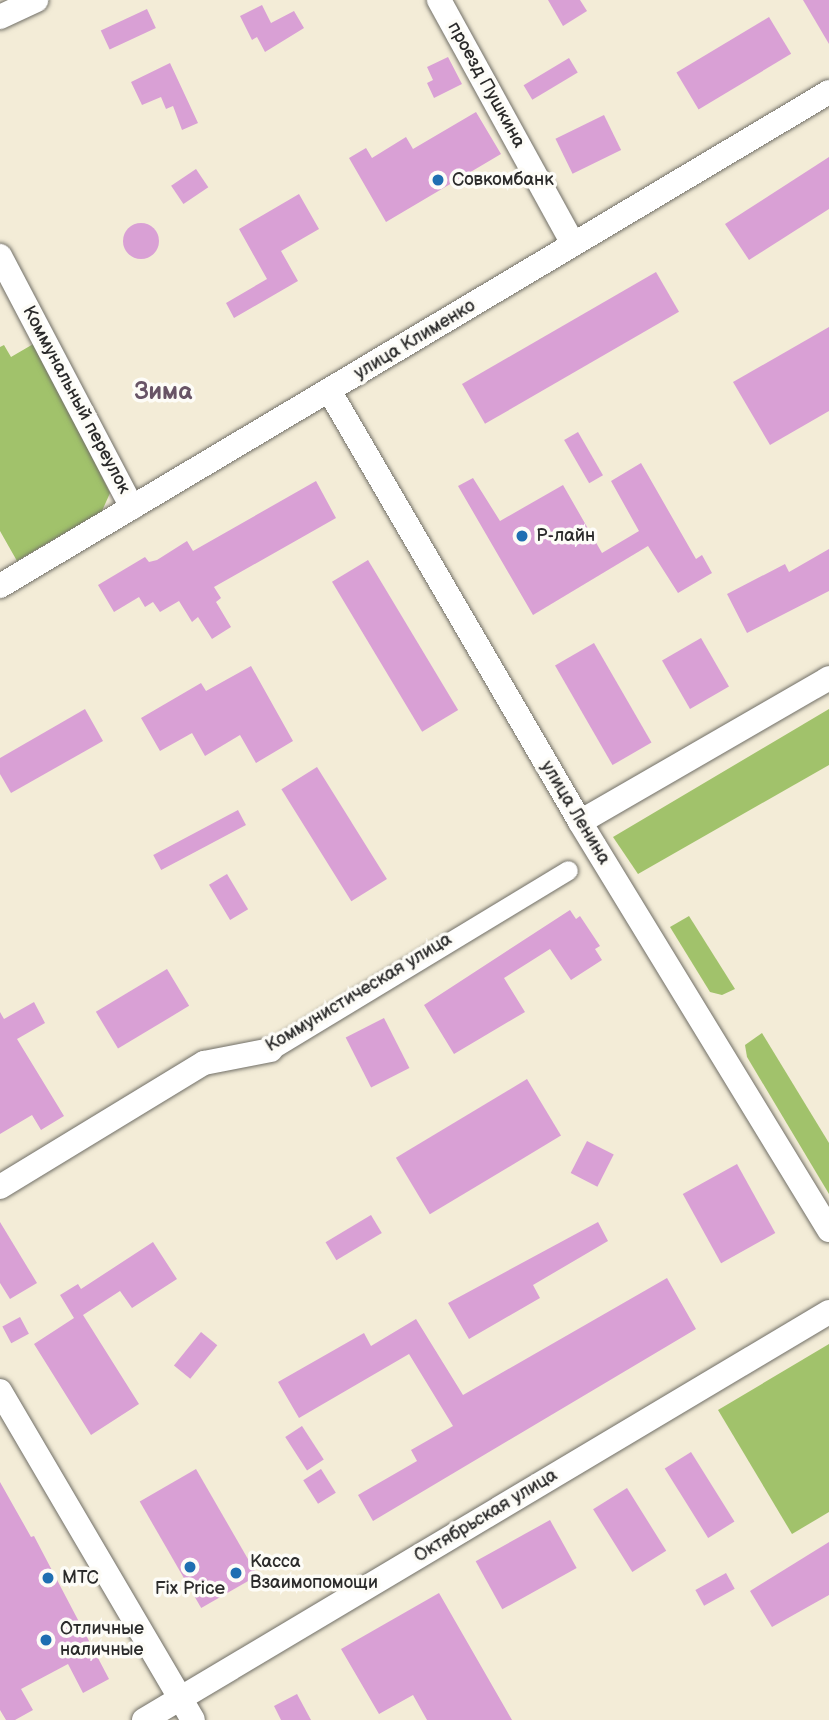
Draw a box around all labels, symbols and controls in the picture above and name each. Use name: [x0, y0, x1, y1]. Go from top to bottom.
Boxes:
street label: проезд Пушкина: [442, 18, 530, 152]
place label: Совкомбанк: [452, 169, 554, 191]
marker: Совкомбанк: [430, 172, 446, 188]
street label: улица Клименко: [351, 295, 479, 385]
street label: Коммунальный переулок: [17, 302, 135, 498]
district label: Зима: [134, 378, 192, 406]
place label: Р-лайн: [536, 525, 595, 547]
marker: Р-лайн: [514, 528, 530, 544]
street label: улица Ленина: [536, 757, 614, 869]
street label: Коммунистическая улица: [262, 929, 456, 1057]
street label: Октябрьская улица: [410, 1465, 562, 1567]
place label: Касса Взаимопомощи: [250, 1552, 378, 1594]
marker: Fix Price: [182, 1559, 198, 1575]
marker: Касса Взаимопомощи: [228, 1565, 244, 1581]
place label: МТС: [62, 1567, 99, 1589]
marker: МТС: [40, 1570, 56, 1586]
place label: Fix Price: [155, 1578, 225, 1600]
place label: Отличные наличные: [60, 1619, 144, 1662]
marker: Отличные наличные: [38, 1632, 54, 1648]

